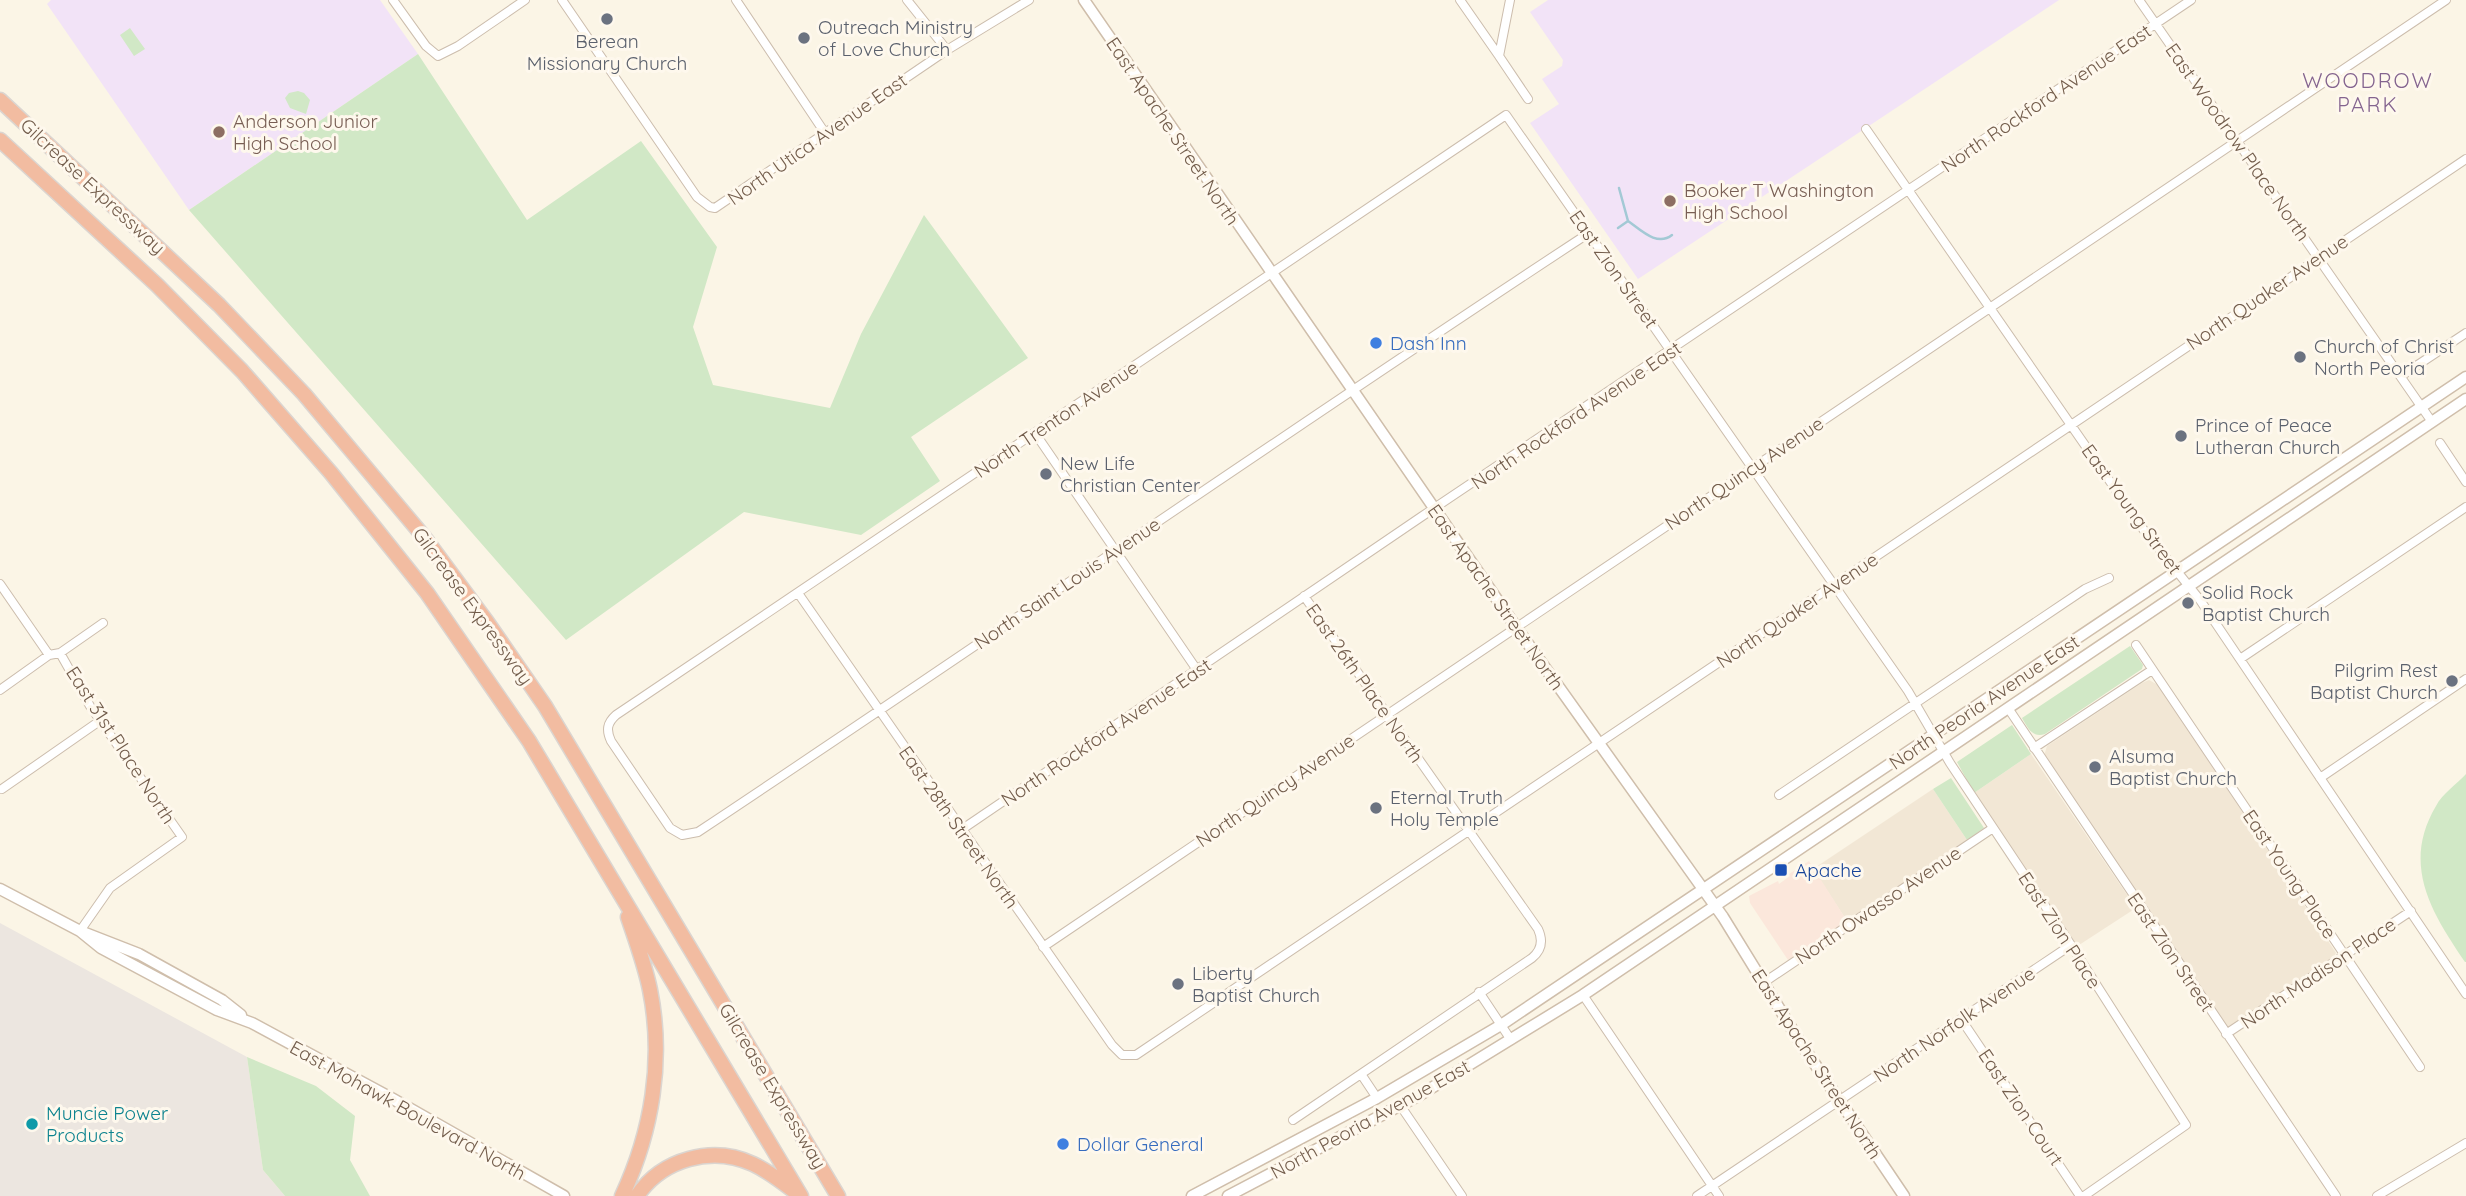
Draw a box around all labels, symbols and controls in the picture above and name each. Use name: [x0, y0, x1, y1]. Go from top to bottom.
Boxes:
marker: Berean Missionary Church: [599, 11, 615, 27]
place label: Outreach Ministry of Love Church: [818, 15, 973, 61]
street label: North Rockford Avenue East: [1936, 19, 2156, 177]
place label: Berean Missionary Church: [527, 29, 687, 75]
marker: Outreach Ministry of Love Church: [796, 30, 812, 46]
street label: East Apache Street North: [1101, 32, 1245, 230]
street label: East Woodrow Place North: [2160, 38, 2316, 246]
district label: WOODROW PARK: [2302, 67, 2434, 117]
street label: North Utica Avenue East: [723, 68, 911, 210]
place label: Anderson Junior High School: [233, 109, 379, 155]
street label: Gilcrease Expressway: [16, 113, 170, 259]
marker: Anderson Junior High School: [211, 124, 227, 140]
place label: Booker T Washington High School: [1684, 178, 1874, 224]
marker: Booker T Washington High School: [1662, 193, 1678, 209]
street label: East Zion Street: [1564, 205, 1664, 333]
street label: North Quaker Avenue: [2182, 229, 2352, 355]
place label: Dash Inn: [1390, 331, 1467, 355]
place label: Church of Christ North Peoria: [2314, 334, 2454, 380]
marker: Dash Inn: [1368, 335, 1384, 351]
street label: North Rockford Avenue East: [1466, 336, 1686, 494]
marker: Church of Christ North Peoria: [2292, 349, 2308, 365]
street label: North Trenton Avenue: [969, 355, 1143, 483]
street label: North Quincy Avenue: [1660, 411, 1828, 535]
place label: Prince of Peace Lutheran Church: [2195, 413, 2340, 459]
marker: Prince of Peace Lutheran Church: [2173, 428, 2189, 444]
street label: East Young Street: [2077, 439, 2187, 579]
place label: New Life Christian Center: [1060, 451, 1201, 497]
marker: New Life Christian Center: [1038, 466, 1054, 482]
street label: East Apache Street North: [1423, 499, 1569, 695]
street label: North Saint Louis Avenue: [969, 512, 1165, 654]
street label: Gilcrease Expressway: [408, 523, 538, 689]
street label: North Quaker Avenue: [1712, 547, 1882, 673]
place label: Solid Rock Baptist Church: [2202, 580, 2330, 626]
marker: Solid Rock Baptist Church: [2180, 595, 2196, 611]
street label: East 26th Place North: [1301, 599, 1429, 767]
street label: North Peoria Avenue East: [1884, 629, 2084, 775]
street label: North Rockford Avenue East: [996, 653, 1216, 811]
place label: Pilgrim Rest Baptist Church: [2310, 658, 2438, 704]
street label: East 31st Place North: [61, 662, 181, 828]
marker: Pilgrim Rest Baptist Church: [2444, 673, 2460, 689]
street label: North Quincy Avenue: [1191, 728, 1359, 852]
street label: East 28th Street North: [894, 741, 1024, 913]
place label: Alsuma Baptist Church: [2109, 744, 2237, 790]
marker: Alsuma Baptist Church: [2087, 759, 2103, 775]
place label: Eternal Truth Holy Temple: [1390, 785, 1503, 831]
marker: Eternal Truth Holy Temple: [1368, 800, 1384, 816]
street label: East Young Place: [2238, 805, 2342, 943]
street label: North Owasso Avenue: [1790, 841, 1966, 969]
place label: Apache: [1795, 858, 1862, 882]
marker: Apache: [1773, 862, 1789, 878]
street label: East Zion Place: [2013, 867, 2107, 993]
street label: East Zion Street: [2122, 888, 2220, 1016]
street label: North Madison Place: [2236, 912, 2400, 1034]
place label: Liberty Baptist Church: [1192, 961, 1320, 1007]
street label: North Norfolk Avenue: [1869, 961, 2039, 1087]
street label: East Apache Street North: [1747, 964, 1887, 1164]
marker: Liberty Baptist Church: [1170, 976, 1186, 992]
street label: Gilcrease Expressway: [714, 999, 832, 1173]
street label: East Mohawk Boulevard North: [286, 1035, 530, 1185]
street label: East Zion Court: [1973, 1044, 2069, 1170]
street label: North Peoria Avenue East: [1266, 1054, 1474, 1184]
place label: Muncie Power Products: [46, 1101, 169, 1147]
marker: Muncie Power Products: [24, 1116, 40, 1132]
place label: Dollar General: [1077, 1132, 1204, 1156]
marker: Dollar General: [1055, 1136, 1071, 1152]

